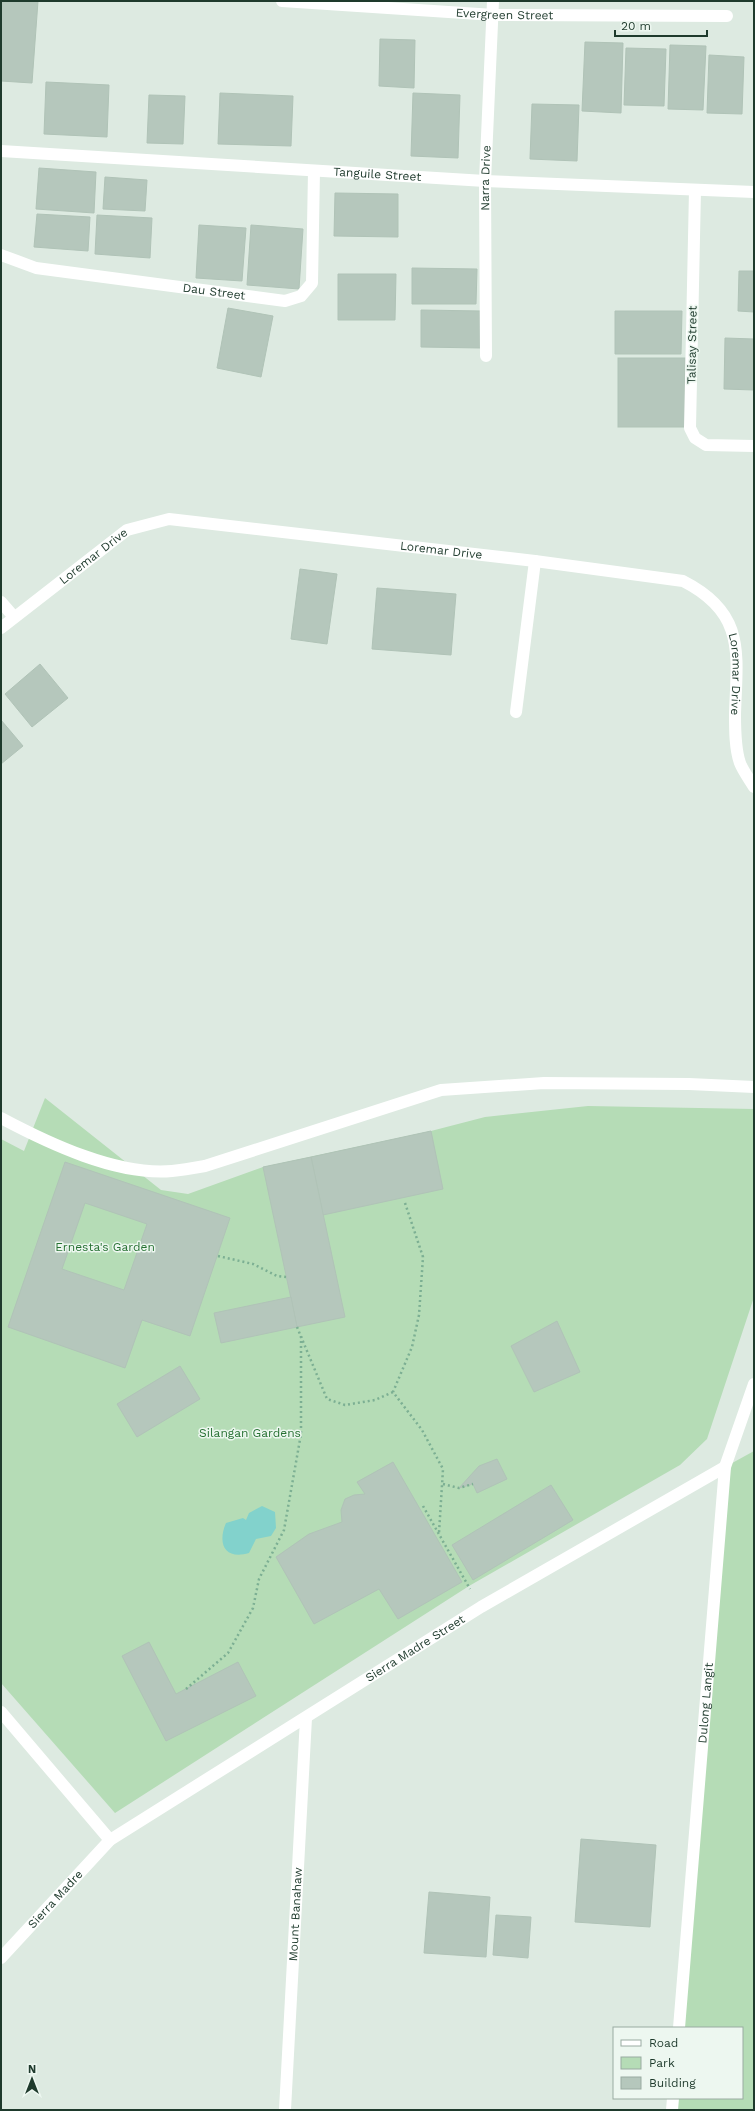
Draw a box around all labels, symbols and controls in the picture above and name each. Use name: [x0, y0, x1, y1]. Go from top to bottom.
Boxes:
street label: Evergreen Street: [455, 5, 553, 22]
scale bar: [615, 12, 707, 38]
text: 20 m: [621, 19, 651, 33]
street label: Narra Drive: [478, 145, 494, 211]
street label: Tanguile Street: [333, 165, 422, 184]
street label: Dau Street: [182, 281, 246, 303]
street label: Talisay Street: [684, 306, 700, 384]
street label: Loremar Drive: [56, 525, 130, 587]
street label: Loremar Drive: [399, 539, 483, 562]
street label: Loremar Drive: [726, 631, 744, 716]
park label: Ernesta's Garden: [55, 1240, 155, 1254]
park label: Silangan Gardens: [199, 1426, 301, 1440]
street label: Sierra Madre Street: [363, 1612, 467, 1685]
street label: Dulong Langit: [695, 1662, 716, 1744]
street label: Sierra Madre: [25, 1867, 86, 1931]
street label: Mount Banahaw: [286, 1867, 305, 1962]
legend: [613, 2027, 743, 2099]
text: Road: [649, 2036, 678, 2050]
text: Park: [649, 2056, 675, 2070]
north arrow: [12, 2059, 52, 2099]
text: N: [28, 2063, 36, 2076]
text: Building: [649, 2076, 696, 2090]

